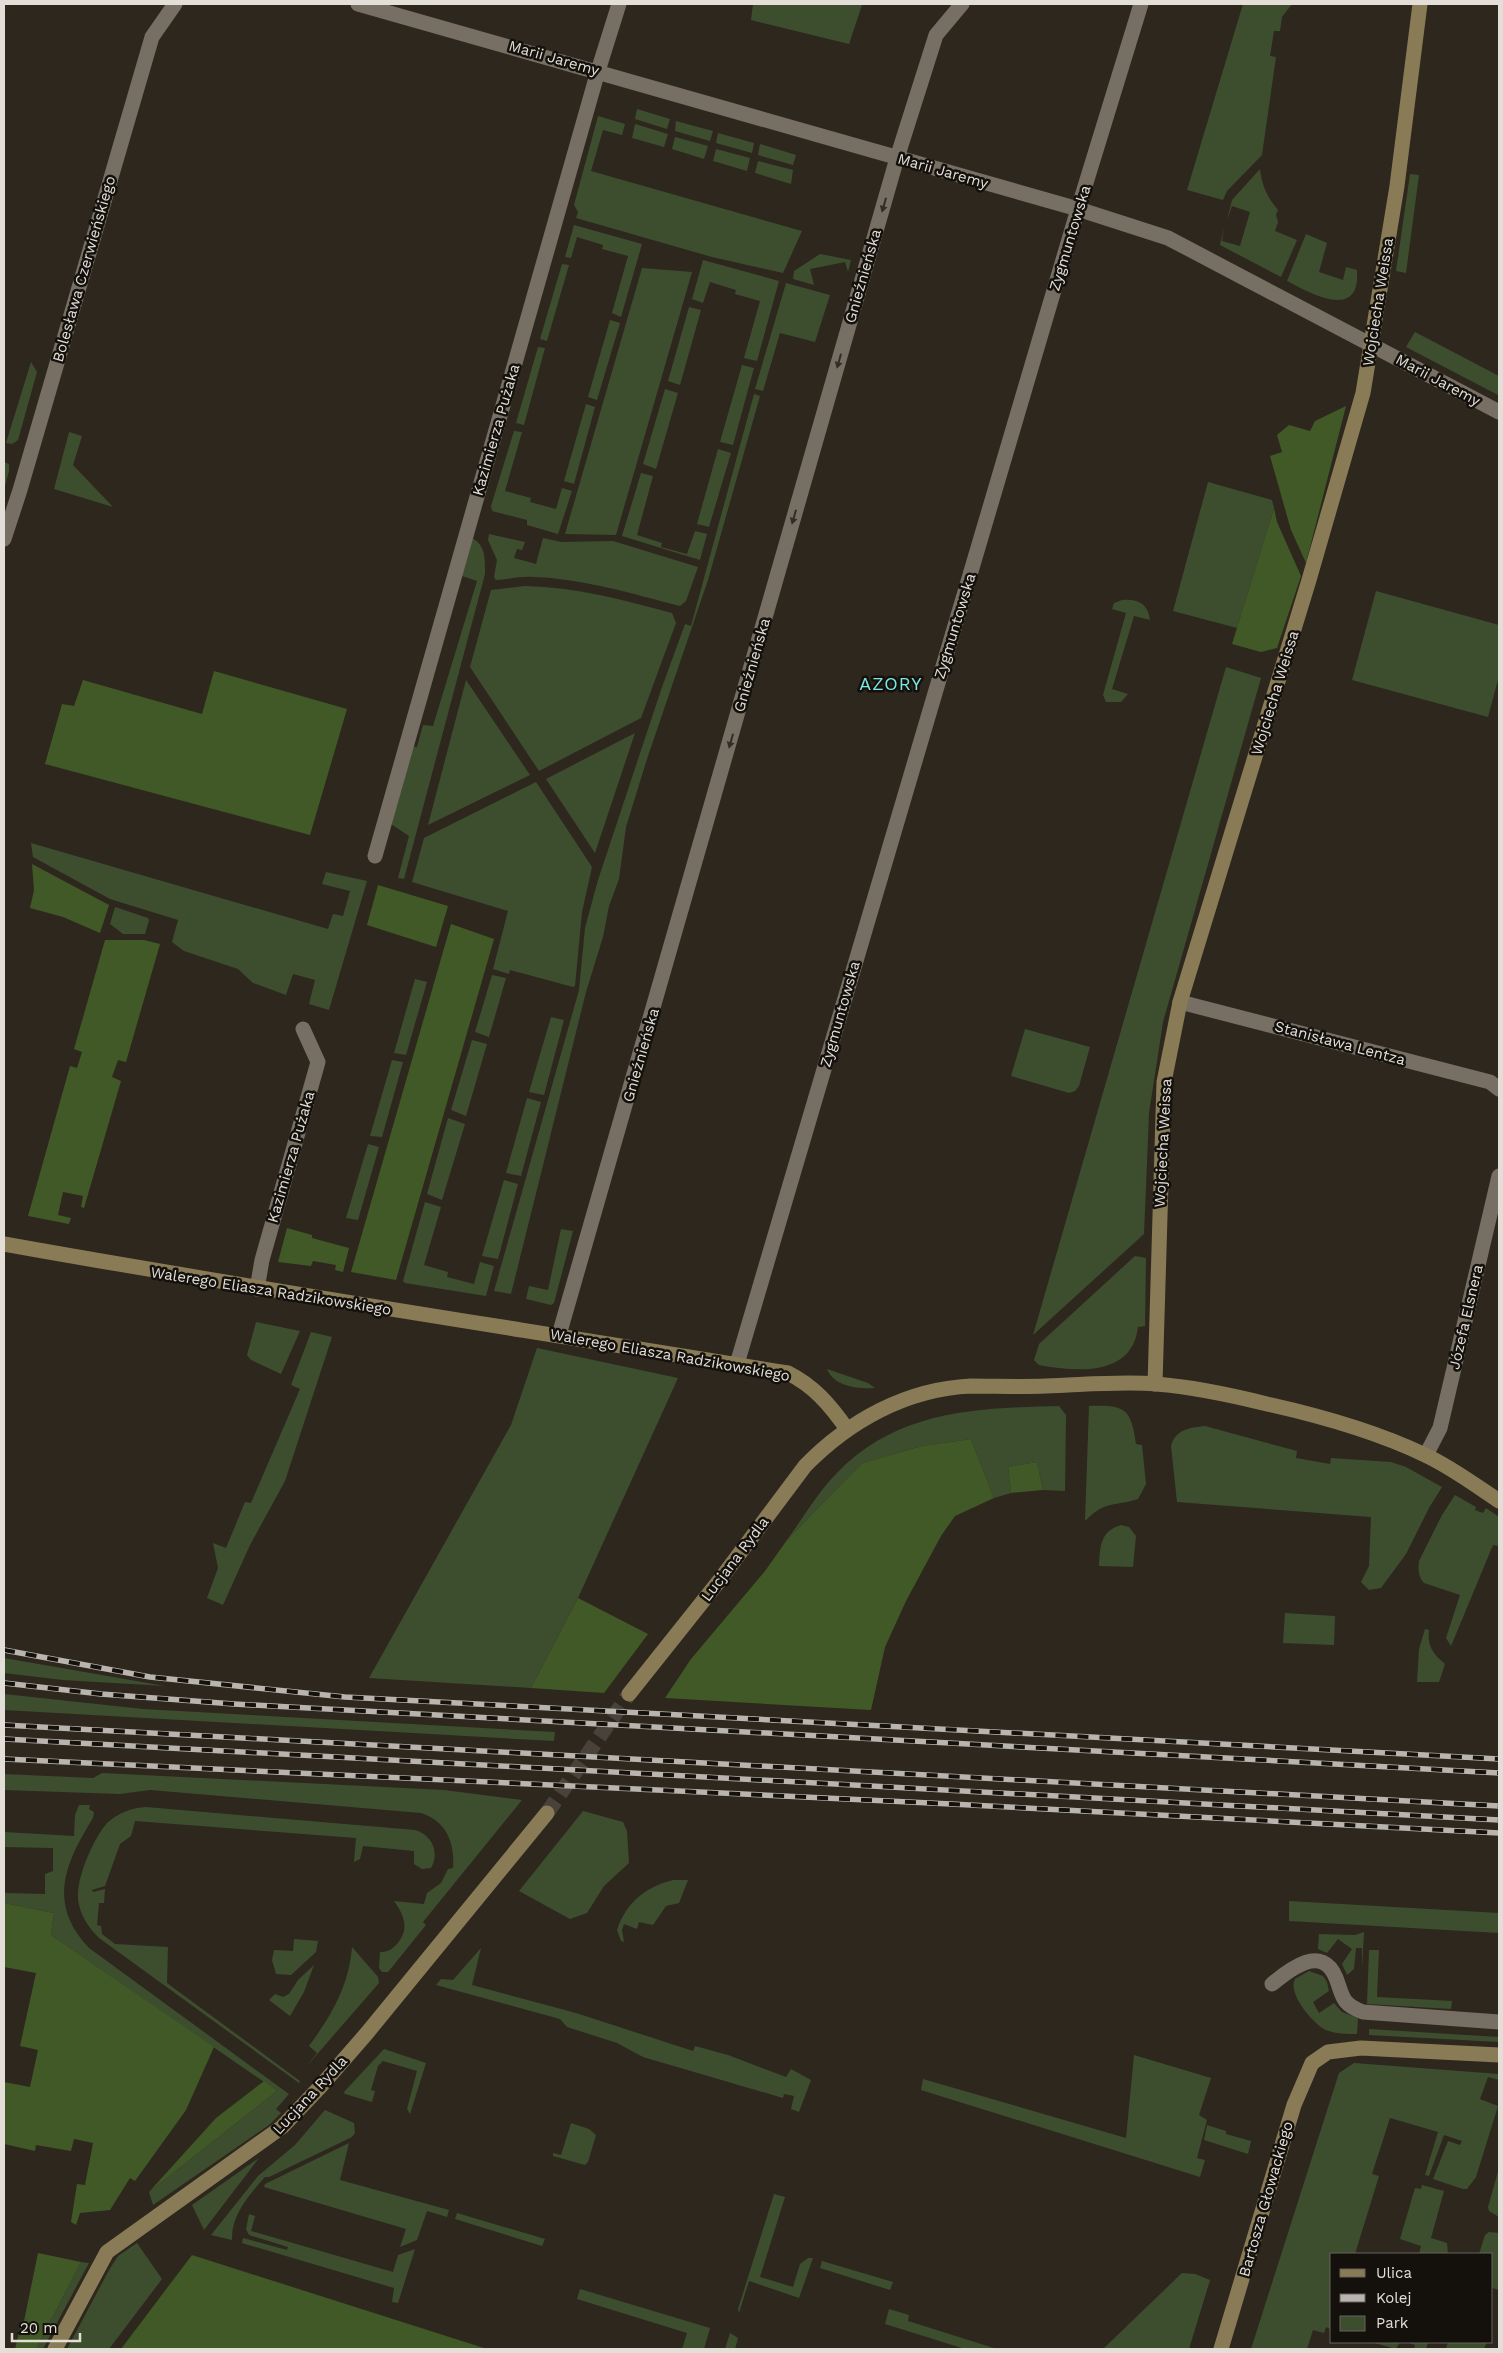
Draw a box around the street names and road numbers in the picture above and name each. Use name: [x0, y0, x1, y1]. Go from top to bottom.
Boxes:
street label: Marii Jaremy: [507, 37, 601, 80]
street label: Marii Jaremy: [896, 150, 990, 193]
street label: Bolesława Czerwieńskiego: [49, 174, 119, 364]
street label: Zygmuntowska: [1045, 183, 1095, 293]
street label: Gnieźnieńska: [841, 227, 885, 325]
street label: Wojciecha Weissa: [1359, 236, 1397, 367]
street label: Marii Jaremy: [1393, 350, 1484, 410]
street label: Kazimierza Pużaka: [469, 362, 524, 498]
street label: Zygmuntowska: [930, 571, 980, 681]
street label: Gnieźnieńska: [730, 616, 774, 714]
street label: Wojciecha Weissa: [1247, 628, 1303, 757]
street label: Zygmuntowska: [816, 959, 864, 1069]
street label: Gnieźnieńska: [619, 1006, 663, 1104]
street label: Stanisława Lentza: [1273, 1017, 1408, 1069]
street label: Wojciecha Weissa: [1151, 1077, 1175, 1208]
street label: Kazimierza Pużaka: [264, 1089, 319, 1225]
street label: Józefa Elsnera: [1445, 1262, 1487, 1371]
street label: Walerego Eliasza Radzikowskiego: [149, 1263, 393, 1319]
street label: Walerego Eliasza Radzikowskiego: [549, 1325, 791, 1385]
street label: Lucjana Rydla: [697, 1513, 773, 1605]
street label: Lucjana Rydla: [269, 2052, 351, 2138]
street label: Bartosza Głowackiego: [1235, 2119, 1297, 2279]

